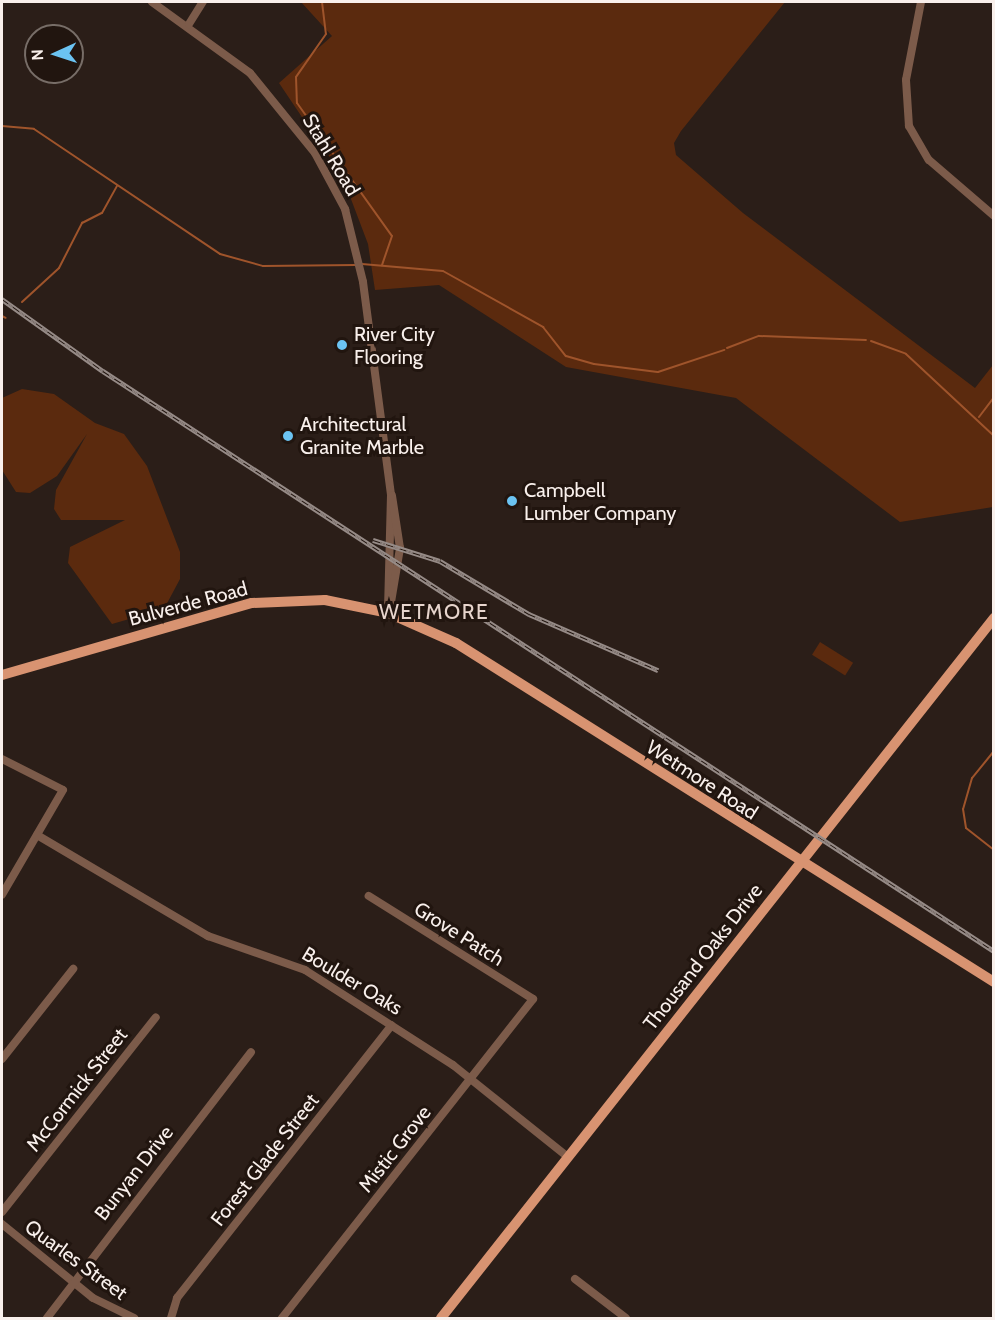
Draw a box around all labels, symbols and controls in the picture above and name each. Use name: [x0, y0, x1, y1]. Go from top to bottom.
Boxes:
north arrow: [24, 24, 84, 84]
text: N: [28, 49, 47, 61]
street label: Stahl Road: [297, 110, 365, 200]
place label: River City Flooring: [354, 322, 435, 369]
marker: River City Flooring: [335, 338, 349, 352]
place label: Architectural Granite Marble: [300, 412, 424, 459]
marker: Architectural Granite Marble: [281, 429, 295, 443]
place label: Campbell Lumber Company: [524, 478, 676, 525]
marker: Campbell Lumber Company: [505, 494, 519, 508]
street label: Bulverde Road: [126, 577, 250, 631]
district label: WETMORE: [379, 599, 489, 625]
street label: Wetmore Road: [642, 735, 762, 825]
street label: Thousand Oaks Drive: [638, 879, 768, 1035]
street label: Grove Patch: [410, 897, 508, 971]
street label: Boulder Oaks: [298, 942, 406, 1020]
street label: McCormick Street: [21, 1024, 133, 1156]
street label: Forest Glade Street: [206, 1089, 324, 1231]
street label: Mistic Grove: [354, 1101, 436, 1197]
street label: Bunyan Drive: [90, 1121, 178, 1225]
street label: Quarles Street: [20, 1215, 132, 1305]

